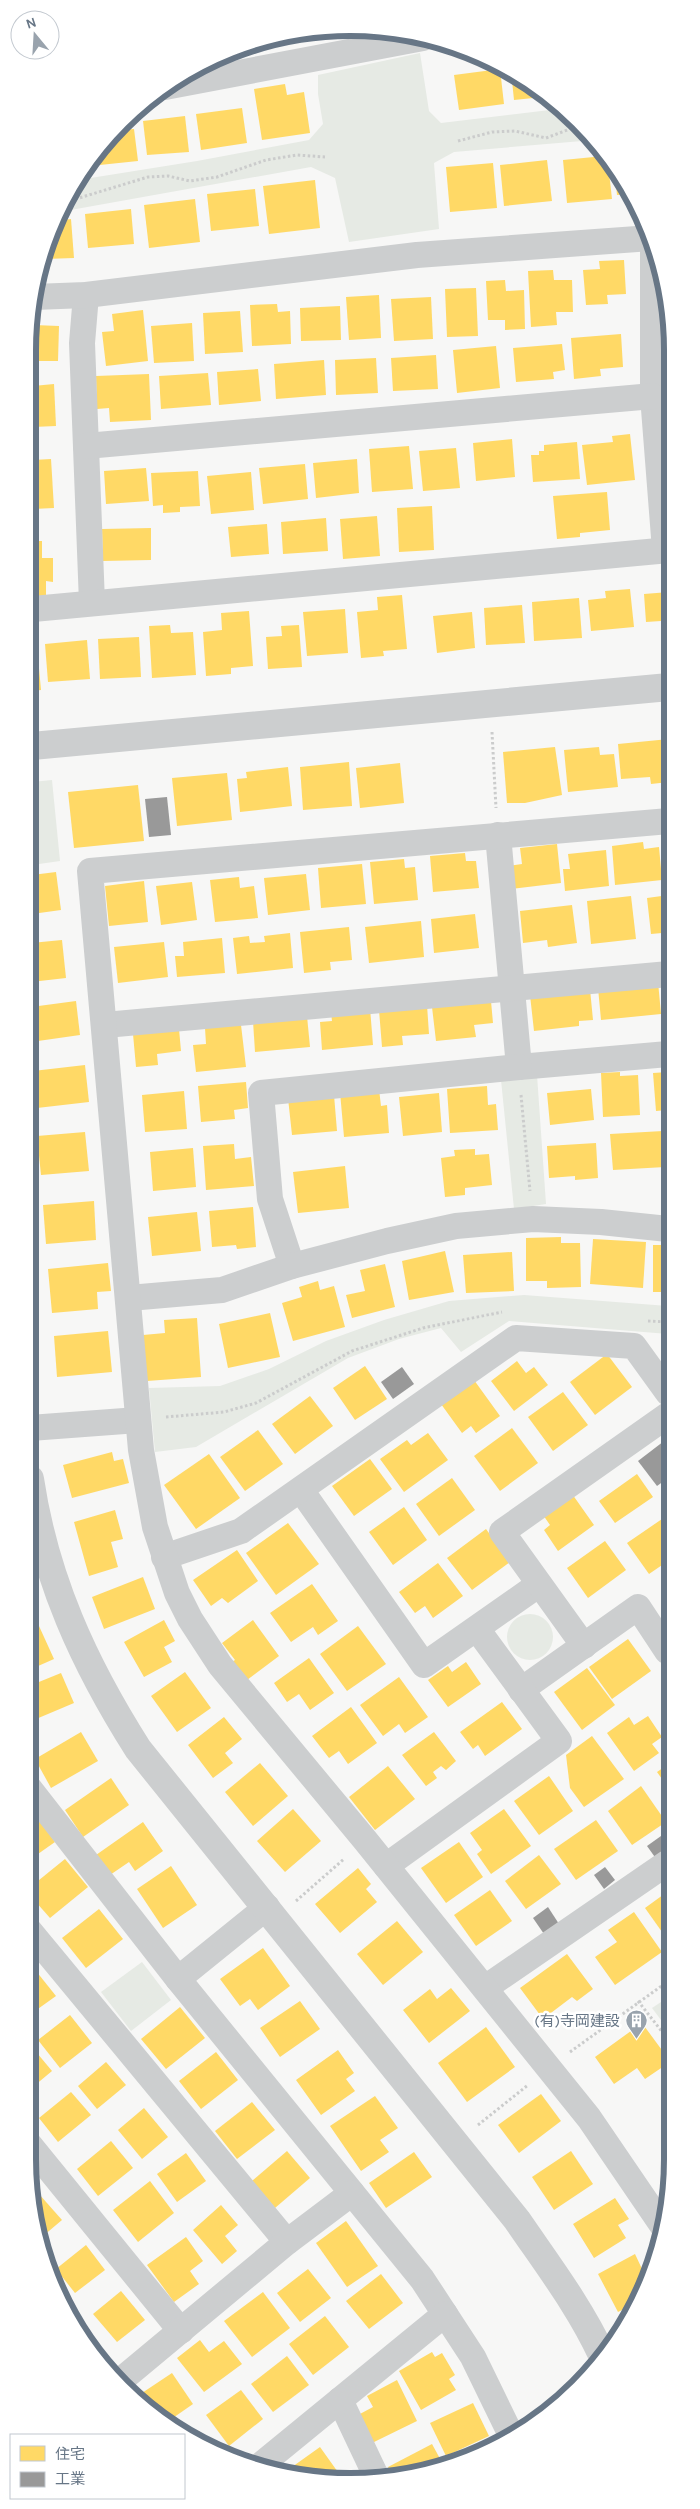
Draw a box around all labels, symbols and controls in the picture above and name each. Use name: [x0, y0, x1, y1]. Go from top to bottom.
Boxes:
north arrow: [10, 10, 60, 60]
text: N: [24, 13, 39, 33]
building icon: (有)寺岡建設: [624, 2009, 648, 2040]
place label: (有)寺岡建設: [534, 2012, 620, 2030]
legend: [10, 2434, 185, 2499]
text: 住宅: [55, 2445, 85, 2463]
text: 工業: [55, 2470, 85, 2488]

